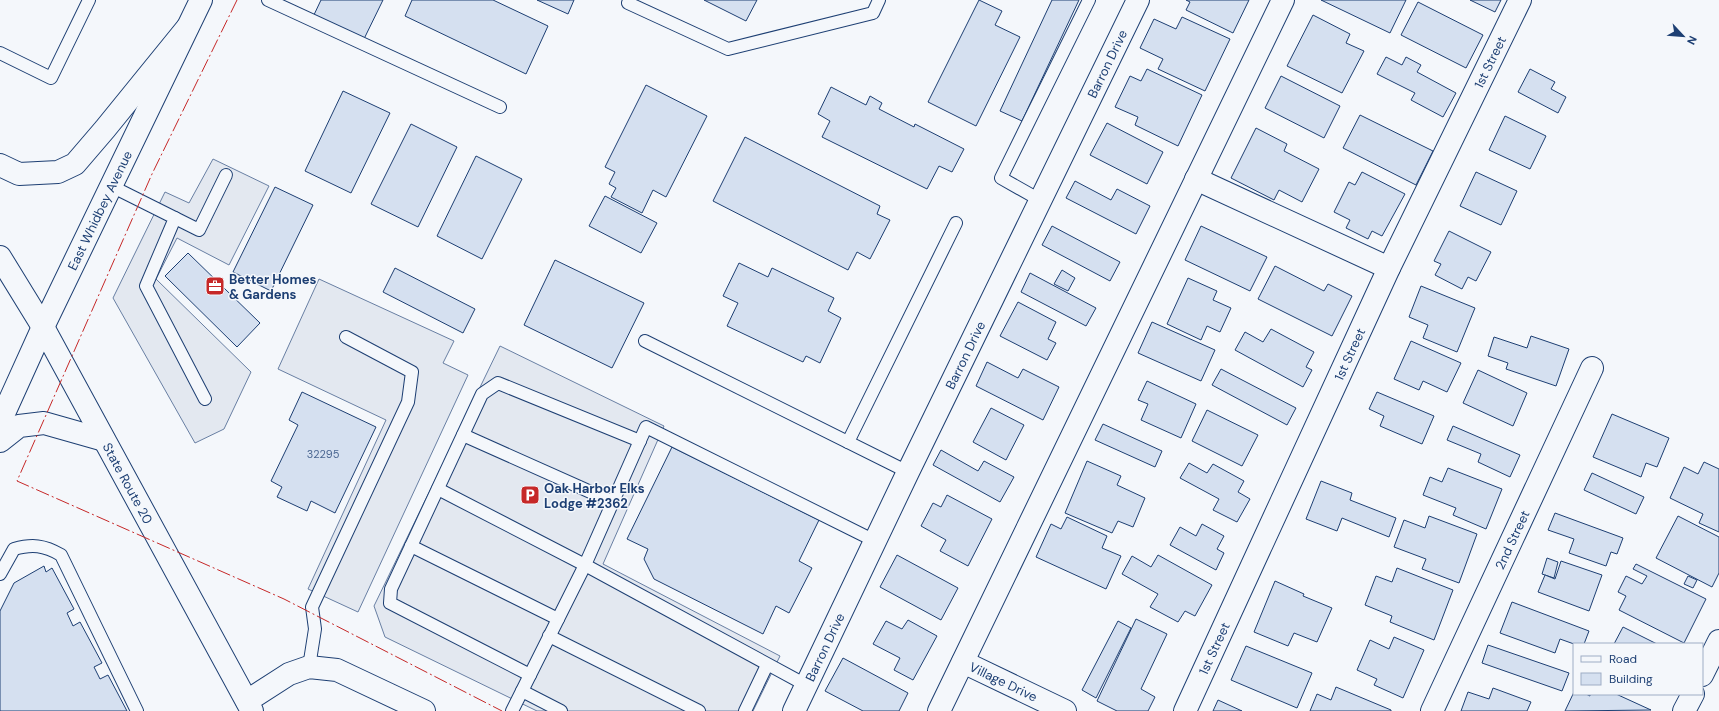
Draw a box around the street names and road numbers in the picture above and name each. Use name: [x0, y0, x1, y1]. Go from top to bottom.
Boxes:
street label: Barron Drive: [1083, 27, 1131, 101]
street label: 1st Street: [1470, 33, 1510, 91]
street label: East Whidbey Avenue: [63, 148, 136, 273]
street label: Barron Drive: [941, 318, 989, 392]
street label: 1st Street: [1330, 325, 1369, 383]
street label: State Route 20: [99, 440, 157, 527]
street label: 2nd Street: [1491, 507, 1533, 572]
street label: Barron Drive: [801, 610, 848, 684]
street label: 1st Street: [1194, 619, 1233, 677]
street label: Village Drive: [967, 658, 1040, 705]

